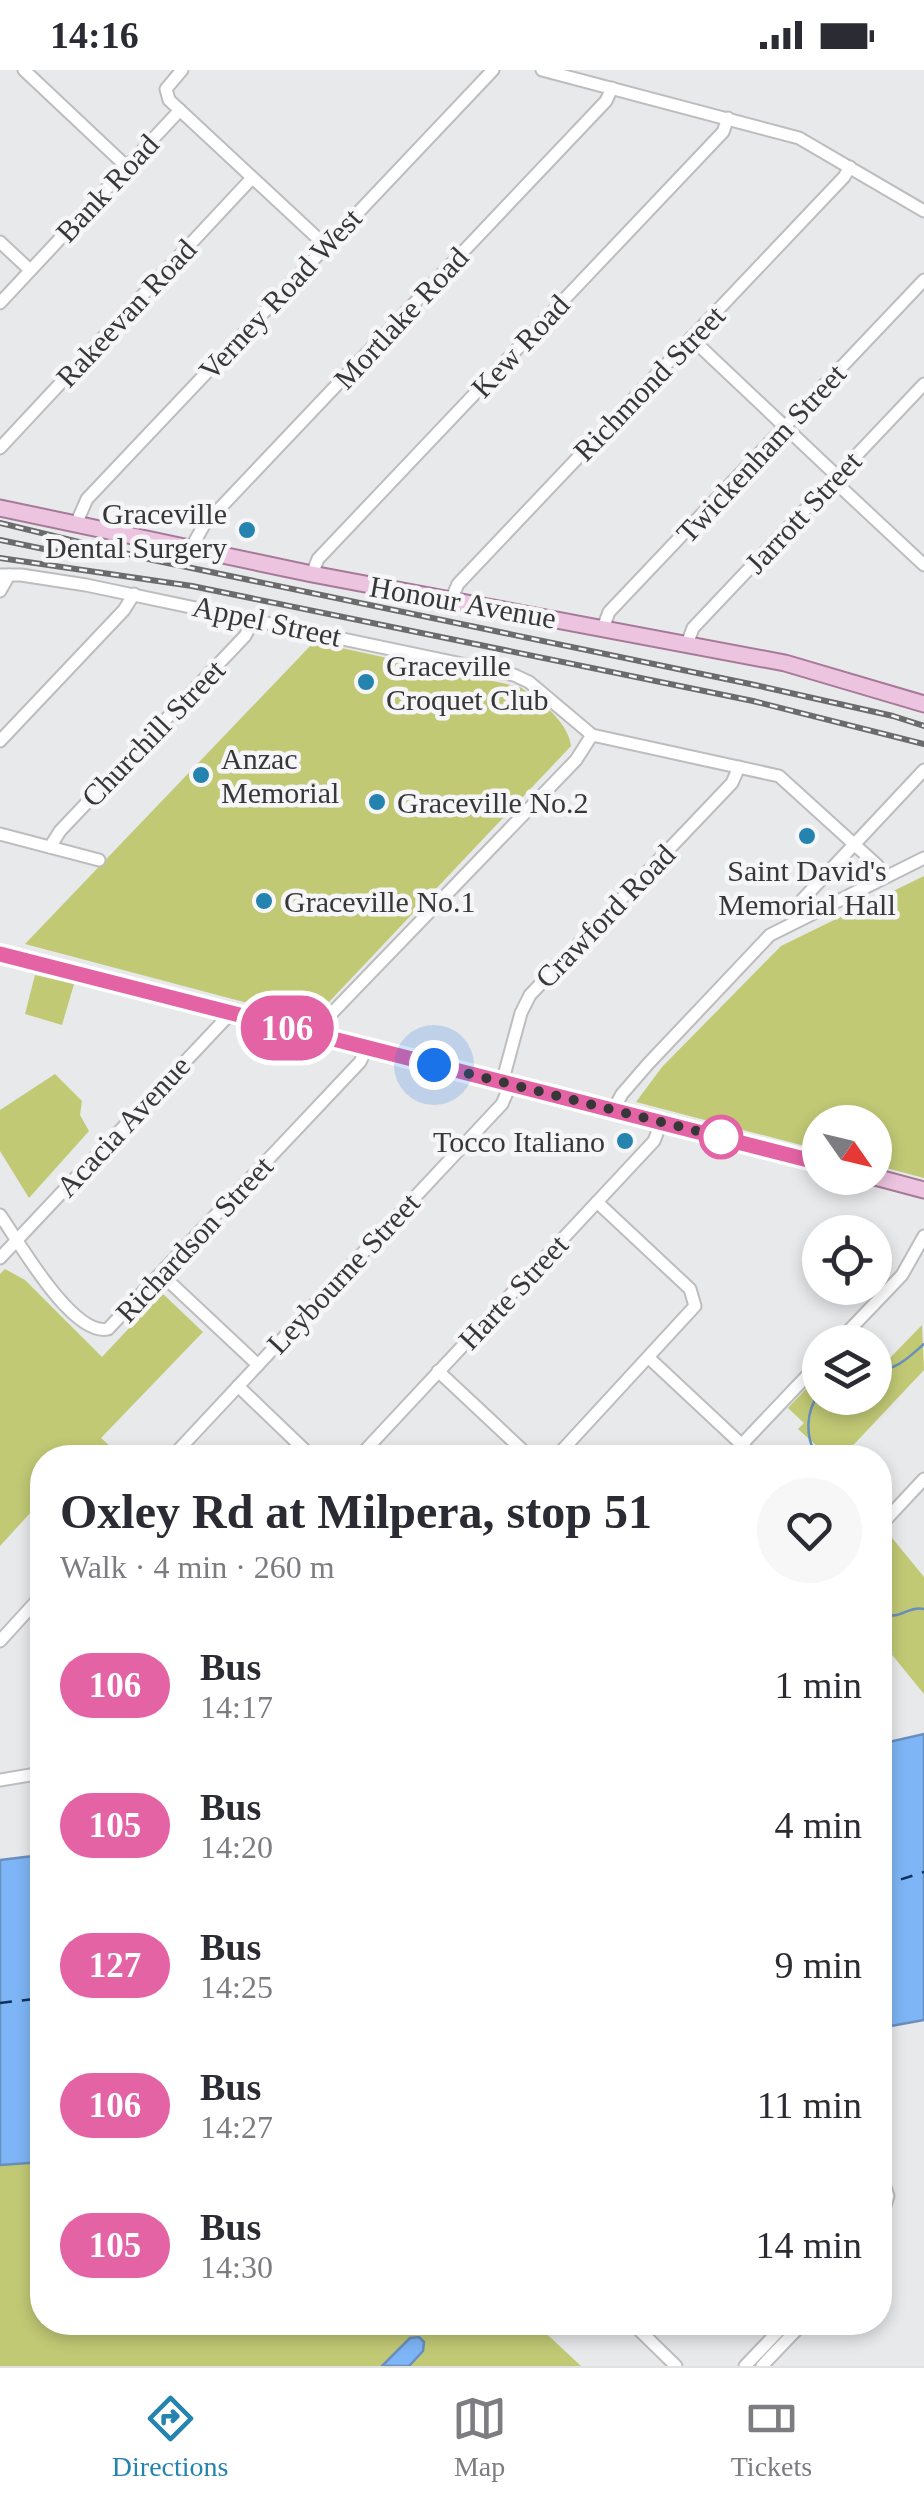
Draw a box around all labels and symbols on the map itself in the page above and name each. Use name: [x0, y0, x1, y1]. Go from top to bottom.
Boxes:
street label: Bank Road: [49, 128, 165, 248]
street label: Verney Road West: [192, 201, 368, 386]
street label: Rakeevan Road: [49, 233, 203, 393]
street label: Mortlake Road: [327, 241, 475, 395]
street label: Kew Road: [464, 288, 576, 404]
street label: Richmond Street: [567, 298, 732, 467]
street label: Twickenham Street: [670, 356, 853, 549]
street label: Jarrott Street: [738, 444, 868, 580]
place label: Graceville Dental Surgery: [45, 497, 227, 564]
marker: Graceville Dental Surgery: [236, 519, 258, 541]
street label: Honour Avenue: [367, 569, 559, 635]
street label: Appel Street: [190, 589, 345, 653]
place label: Graceville Croquet Club: [386, 649, 549, 716]
street label: Churchill Street: [75, 652, 232, 813]
marker: Graceville Croquet Club: [355, 671, 377, 693]
place label: Anzac Memorial: [221, 742, 339, 809]
marker: Anzac Memorial: [190, 764, 212, 786]
place label: Graceville No.2: [397, 786, 589, 819]
marker: Graceville No.2: [366, 791, 388, 813]
marker: Saint David's Memorial Hall: [796, 825, 818, 847]
street label: Crawford Road: [529, 838, 681, 994]
place label: Saint David's Memorial Hall: [718, 854, 896, 921]
place label: Graceville No.1: [284, 885, 476, 918]
marker: Graceville No.1: [253, 890, 275, 912]
line badge: 106: [230, 996, 344, 1060]
your location: [409, 1040, 459, 1090]
street label: Acacia Avenue: [49, 1049, 197, 1203]
north arrow: [802, 1105, 892, 1195]
unlabelled marker: [700, 1116, 742, 1158]
place label: Tocco Italiano: [433, 1125, 605, 1158]
marker: Tocco Italiano: [614, 1130, 636, 1152]
street label: Richardson Street: [109, 1149, 280, 1329]
street label: Leybourne Street: [260, 1185, 426, 1360]
street label: Harte Street: [452, 1228, 575, 1356]

